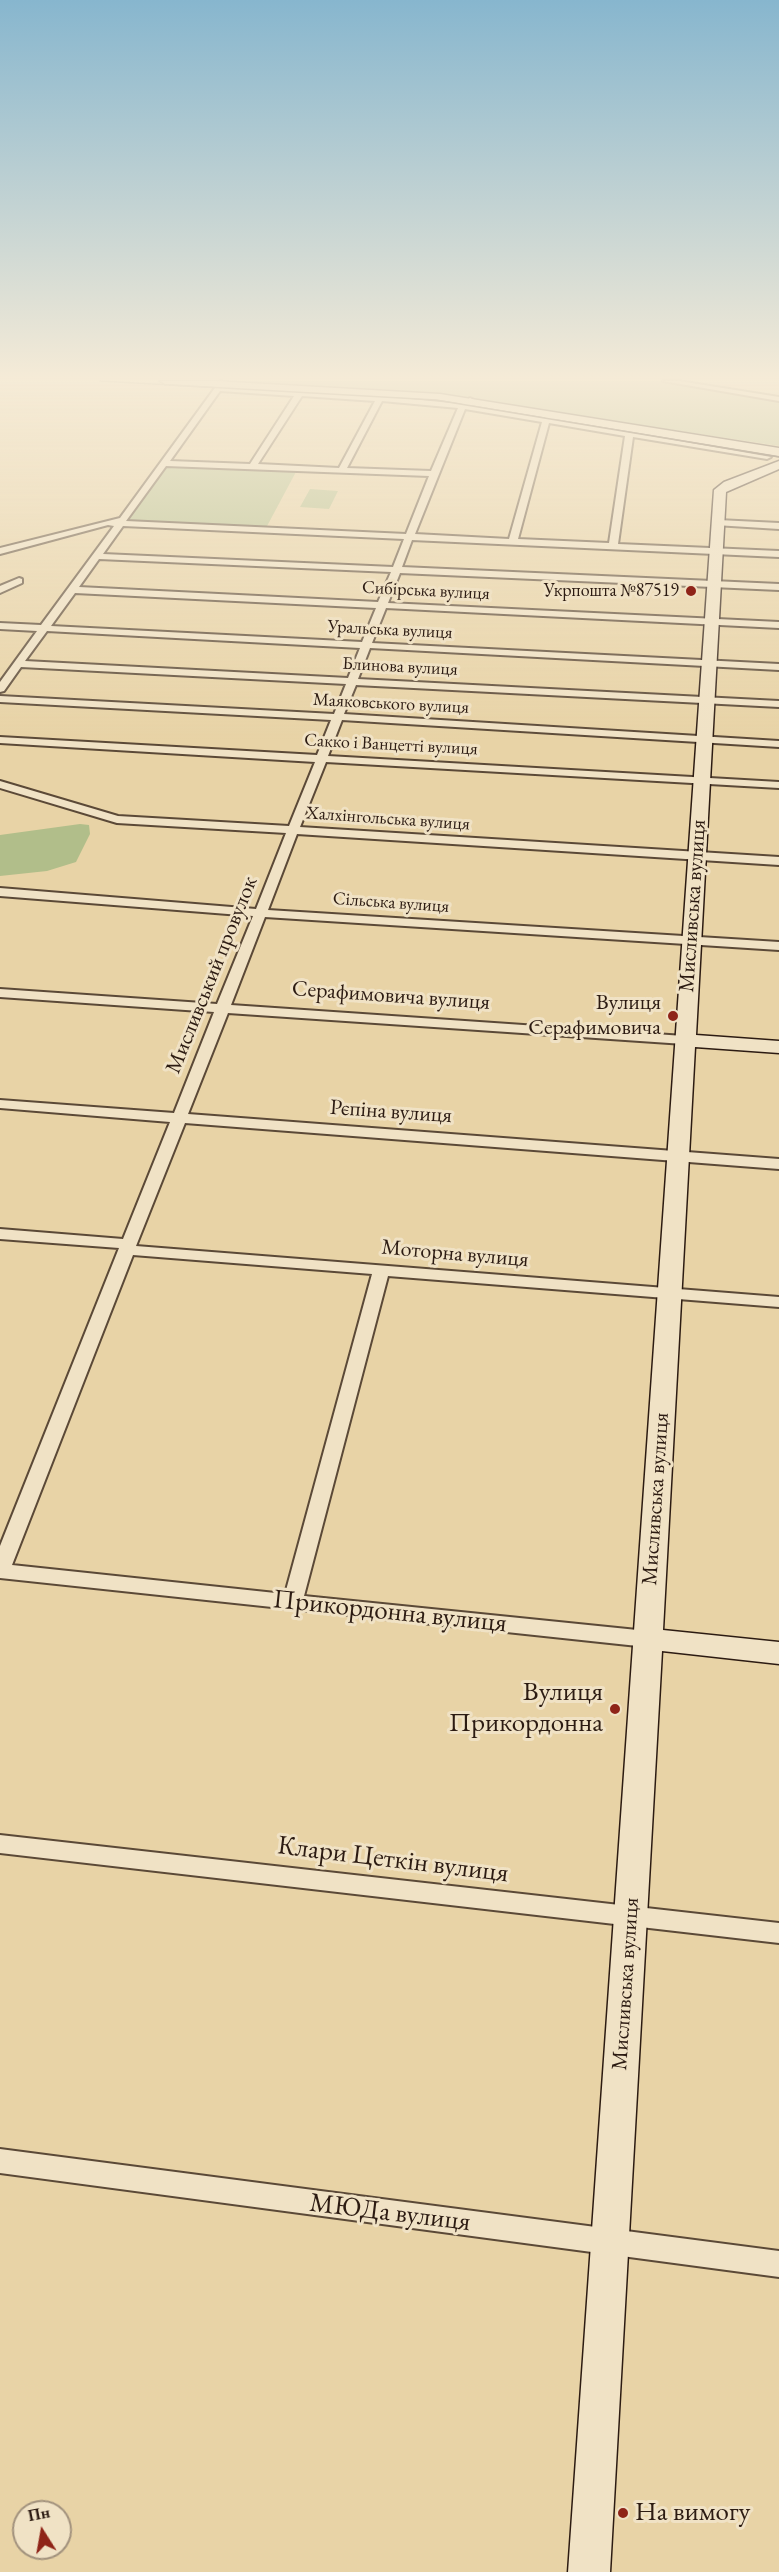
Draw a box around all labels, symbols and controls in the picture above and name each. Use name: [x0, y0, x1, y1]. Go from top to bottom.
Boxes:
street label: Сибірська вулиця: [362, 577, 490, 605]
place label: Укрпошта №87519: [544, 580, 679, 602]
marker: Укрпошта №87519: [684, 584, 698, 598]
street label: Уральська вулиця: [327, 616, 453, 644]
street label: Блинова вулиця: [342, 653, 458, 681]
street label: Маяковського вулиця: [312, 689, 470, 719]
street label: Сакко і Ванцетті вулиця: [304, 730, 478, 760]
street label: Халхінгольська вулиця: [305, 802, 471, 836]
street label: Мисливська вулиця: [674, 819, 712, 993]
street label: Мисливський провулок: [160, 873, 264, 1077]
street label: Сільська вулиця: [332, 888, 450, 918]
street label: Серафимовича вулиця: [291, 976, 491, 1016]
place label: Вулиця Серафимовича: [528, 990, 661, 1042]
marker: Вулиця Серафимовича: [666, 1009, 680, 1023]
street label: Рєпіна вулиця: [329, 1095, 453, 1129]
street label: Моторна вулиця: [380, 1234, 530, 1274]
street label: Мисливська вулиця: [637, 1412, 675, 1586]
street label: Прикордонна вулиця: [271, 1584, 509, 1640]
place label: Вулиця Прикордонна: [449, 1677, 603, 1740]
marker: Вулиця Прикордонна: [608, 1702, 622, 1716]
street label: Клари Цеткін вулиця: [276, 1830, 510, 1890]
street label: Мисливська вулиця: [607, 1897, 645, 2071]
street label: МЮДа вулиця: [308, 2187, 472, 2239]
place label: На вимогу: [635, 2497, 750, 2529]
north arrow: [12, 2500, 72, 2560]
text: Пн: [26, 2501, 52, 2526]
marker: На вимогу: [616, 2506, 630, 2520]

